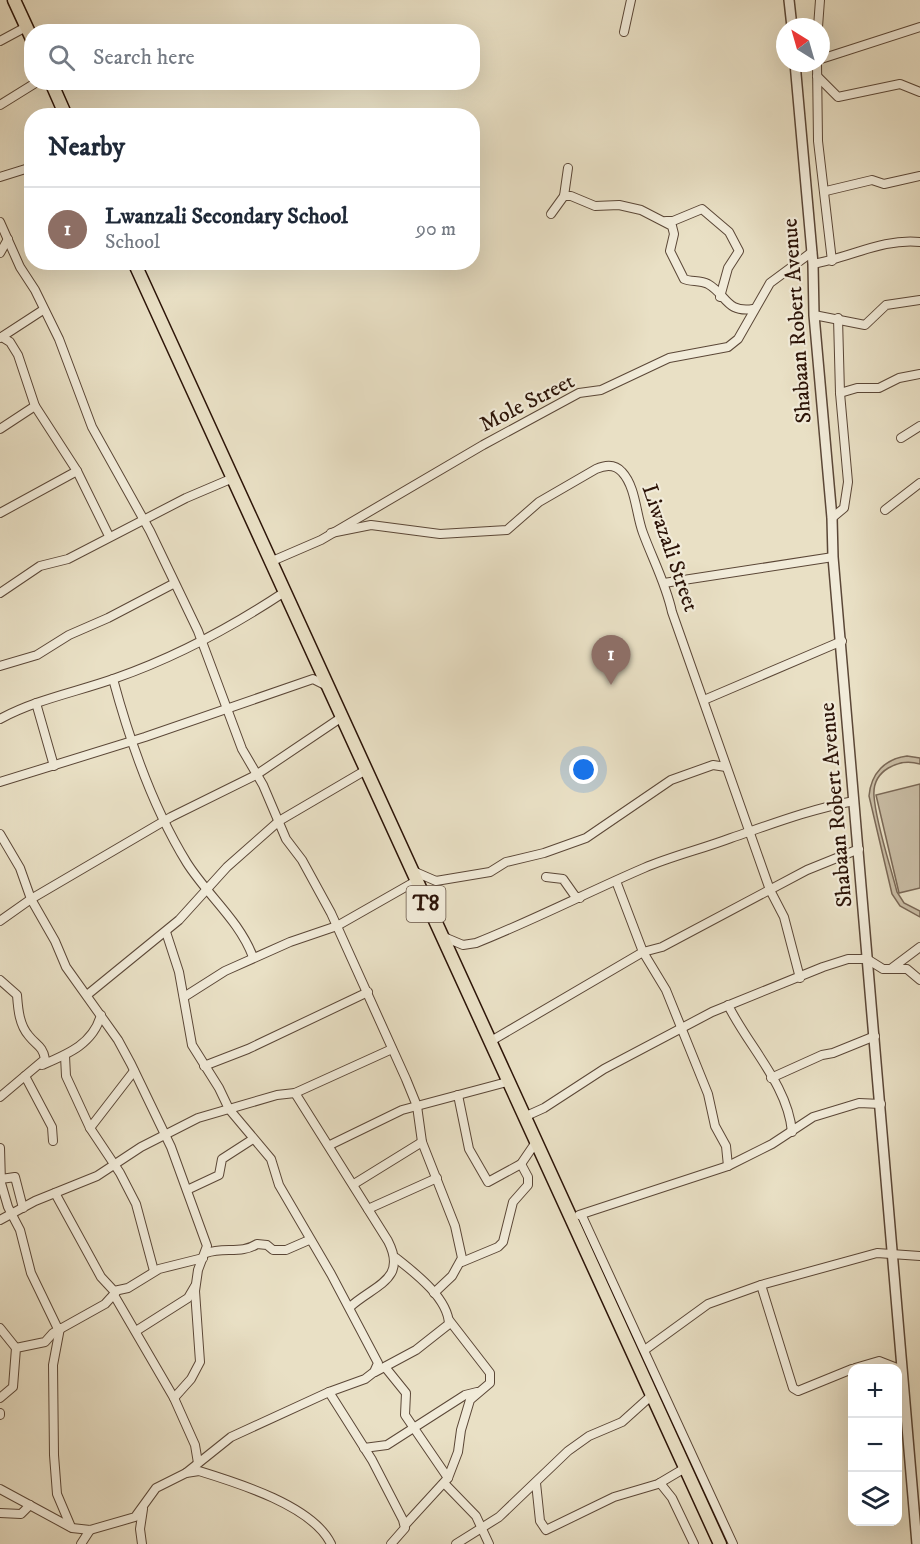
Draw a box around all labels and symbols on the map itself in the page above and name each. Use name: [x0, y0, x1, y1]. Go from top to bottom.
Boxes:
north arrow: [776, 18, 830, 72]
street label: Shabaan Robert Avenue: [776, 217, 818, 425]
street label: Mole Street: [475, 368, 579, 438]
street label: Liwazali Street: [636, 481, 704, 615]
pin: 1: [592, 636, 630, 685]
street label: Shabaan Robert Avenue: [814, 701, 858, 909]
your location: [569, 755, 598, 784]
road number: T8: [406, 886, 446, 922]

